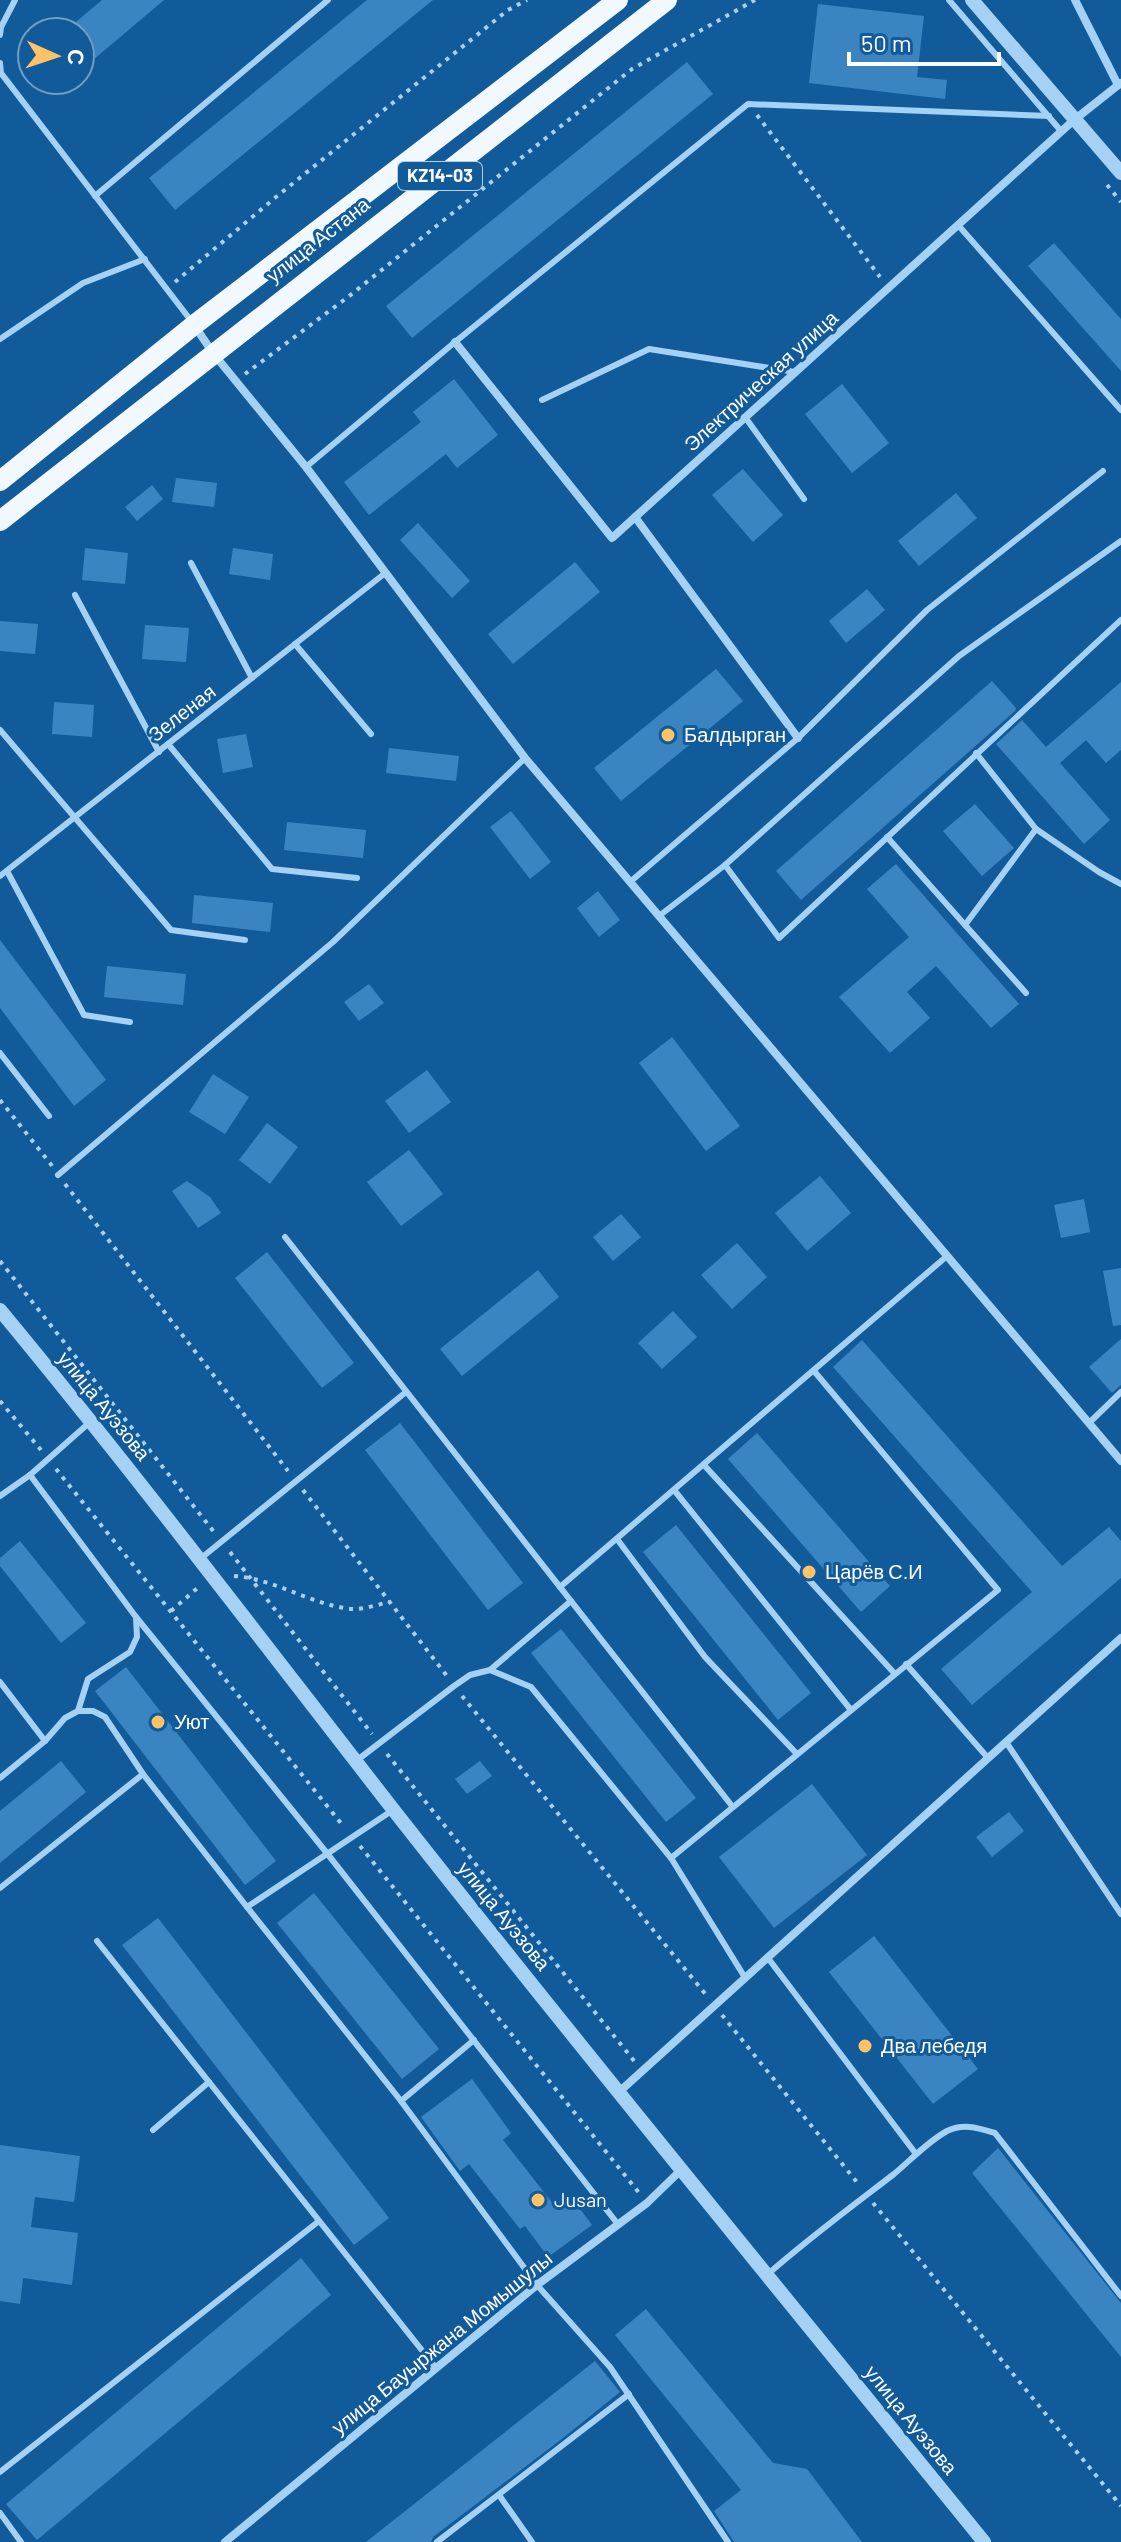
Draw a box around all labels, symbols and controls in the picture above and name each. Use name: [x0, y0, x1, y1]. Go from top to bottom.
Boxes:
north arrow: [16, 16, 96, 96]
scale bar: [849, 16, 999, 66]
text: 50 m: [861, 28, 912, 57]
text: С: [64, 48, 90, 66]
road number: KZ14-03: [398, 162, 482, 190]
street label: улица Астана: [261, 191, 375, 287]
street label: Электрическая улица: [679, 304, 843, 456]
street label: Зеленая: [143, 679, 220, 746]
place label: Балдырган: [684, 722, 786, 746]
marker: Балдырган: [659, 726, 677, 744]
street label: улица Ауэзова: [53, 1346, 157, 1465]
place label: Царёв С.И: [825, 1559, 923, 1583]
marker: Царёв С.И: [800, 1563, 818, 1581]
place label: Уют: [174, 1709, 210, 1733]
marker: Уют: [149, 1713, 167, 1731]
street label: улица Ауэзова: [453, 1856, 557, 1975]
place label: Два лебедя: [881, 2033, 987, 2057]
marker: Два лебедя: [856, 2037, 874, 2055]
place label: Jusan: [554, 2187, 607, 2211]
marker: Jusan: [529, 2191, 547, 2209]
street label: улица Бауыржана Момышулы: [326, 2246, 557, 2439]
street label: улица Ауэзова: [860, 2360, 964, 2479]

